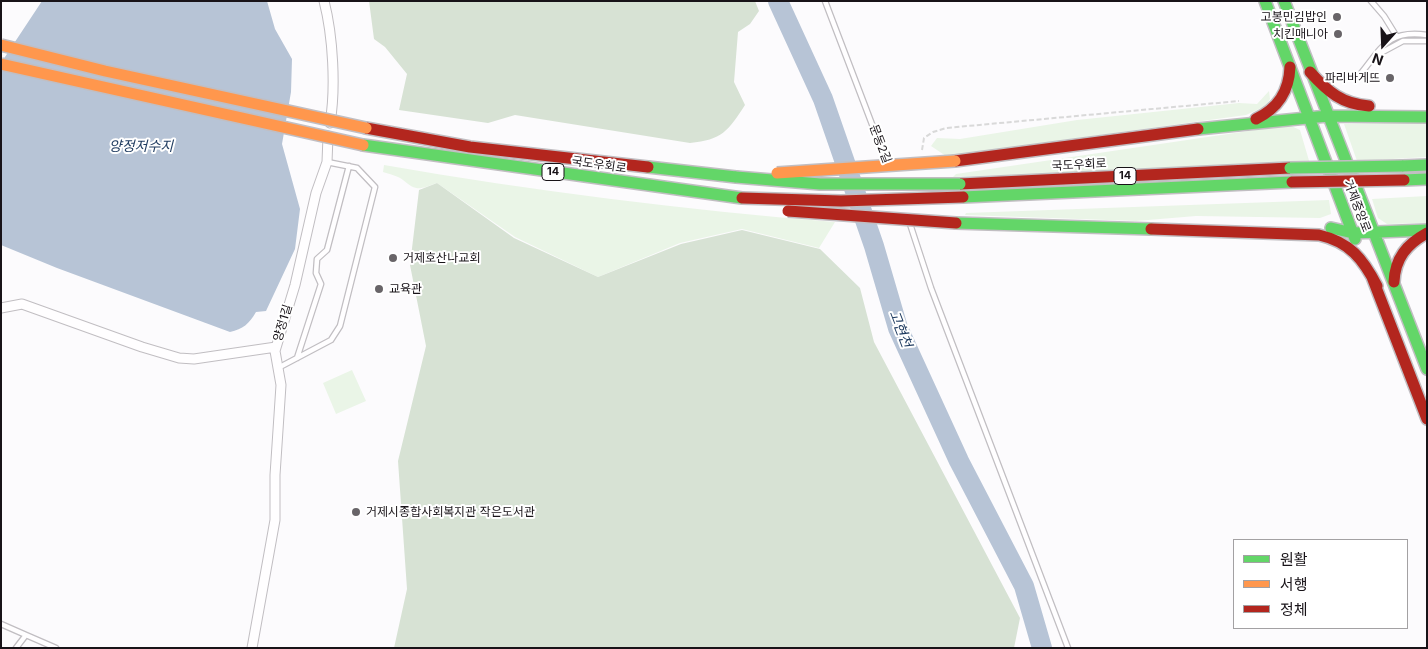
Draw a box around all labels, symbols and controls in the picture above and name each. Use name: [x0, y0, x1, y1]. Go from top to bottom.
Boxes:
place label: 고봉민김밥인: [1261, 10, 1327, 24]
marker: 고봉민김밥인: [1331, 11, 1343, 23]
north arrow: [1358, 20, 1408, 70]
place label: 치킨매니아: [1273, 27, 1328, 41]
marker: 치킨매니아: [1332, 28, 1344, 40]
text: N: [1370, 50, 1386, 69]
place label: 파리바게뜨: [1325, 71, 1380, 85]
marker: 파리바게뜨: [1384, 72, 1396, 84]
street label: 문동2길: [866, 123, 894, 165]
water label: 양정저수지: [109, 139, 173, 155]
street label: 국도우회로: [571, 154, 627, 176]
street label: 국도우회로: [1051, 156, 1107, 174]
road number: 14: [542, 163, 564, 180]
road number: 14: [1114, 168, 1136, 185]
street label: 거제중앙로: [1340, 178, 1374, 234]
place label: 거제호산나교회: [403, 251, 480, 265]
marker: 거제호산나교회: [387, 252, 399, 264]
place label: 교육관: [389, 282, 422, 296]
marker: 교육관: [373, 283, 385, 295]
street label: 양정1길: [271, 303, 295, 343]
water label: 고현천: [885, 308, 915, 350]
place label: 거제시종합사회복지관 작은도서관: [366, 505, 535, 519]
marker: 거제시종합사회복지관 작은도서관: [350, 506, 362, 518]
legend: [1233, 539, 1408, 629]
text: 원활: [1280, 550, 1308, 569]
text: 서행: [1280, 575, 1308, 594]
text: 정체: [1280, 600, 1308, 619]

